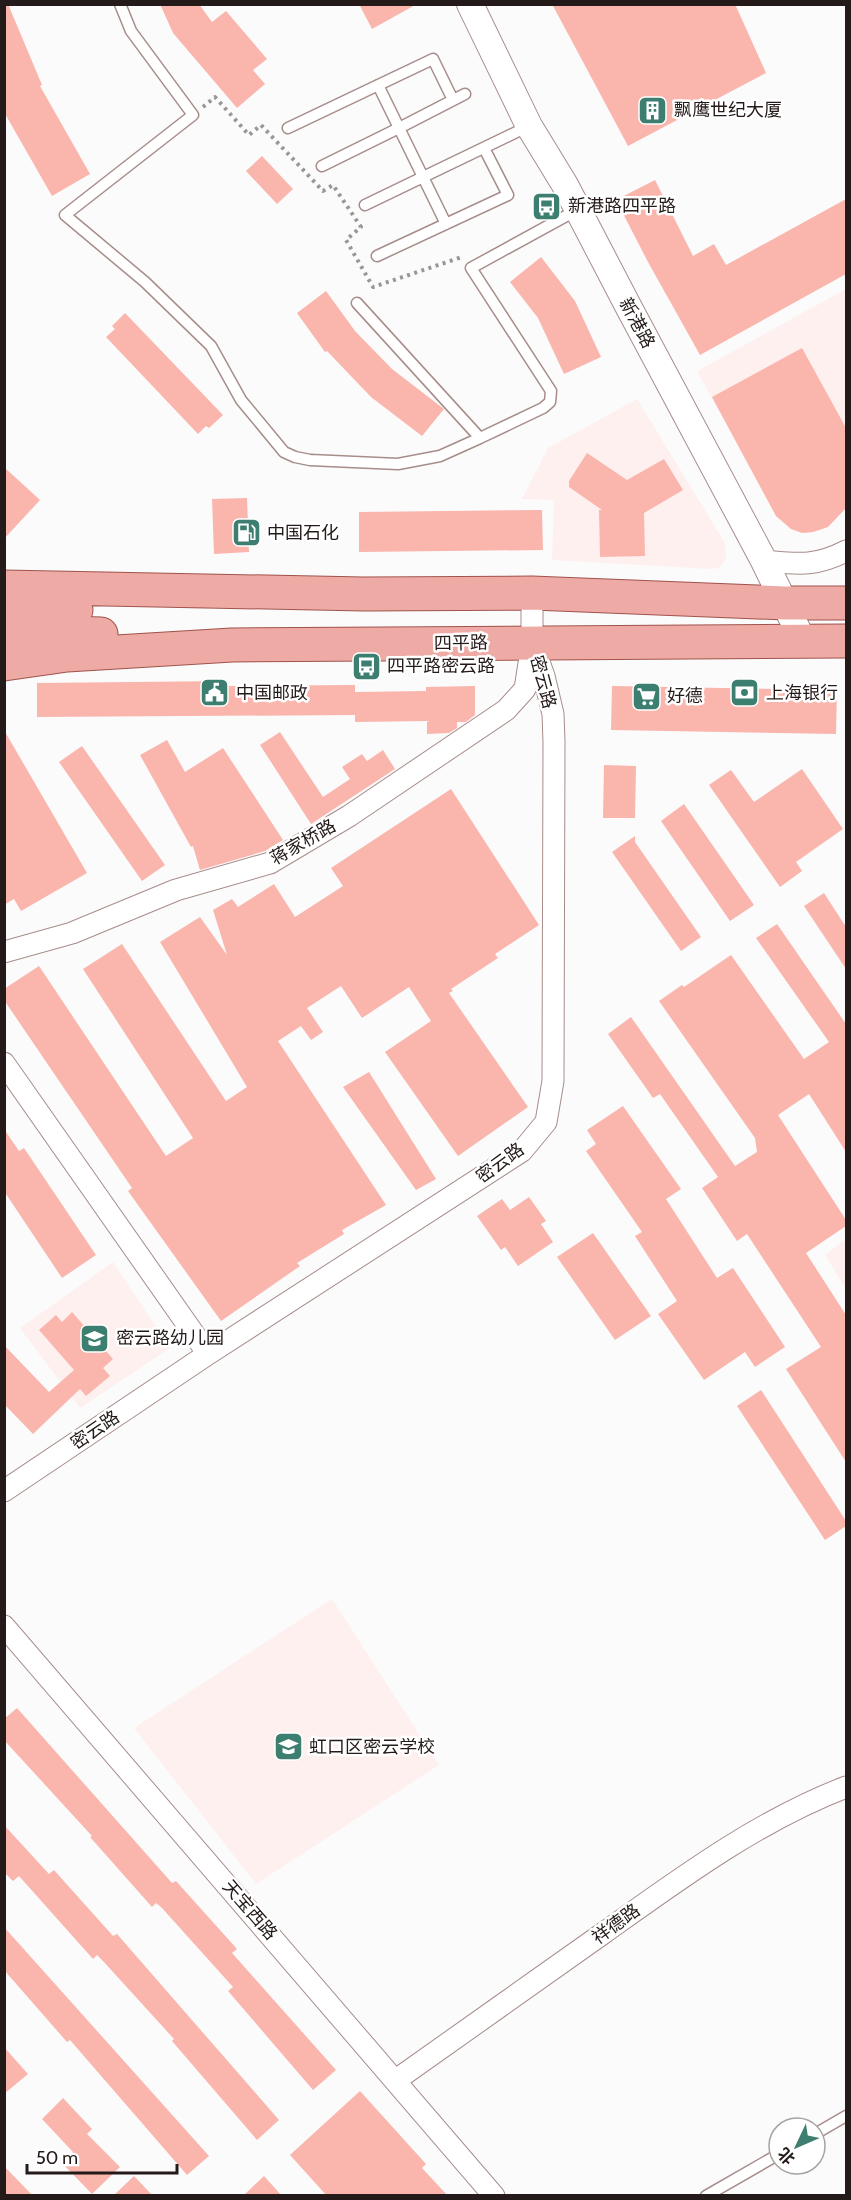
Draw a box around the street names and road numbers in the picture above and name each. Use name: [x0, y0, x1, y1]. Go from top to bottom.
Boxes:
street label: 新港路: [615, 294, 659, 352]
street label: 四平路: [434, 632, 488, 654]
street label: 密云路: [525, 653, 561, 711]
street label: 蒋家桥路: [266, 814, 340, 870]
street label: 密云路: [472, 1138, 528, 1188]
street label: 密云路: [66, 1406, 124, 1454]
street label: 天宝西路: [218, 1876, 282, 1944]
street label: 祥德路: [588, 1899, 644, 1949]

